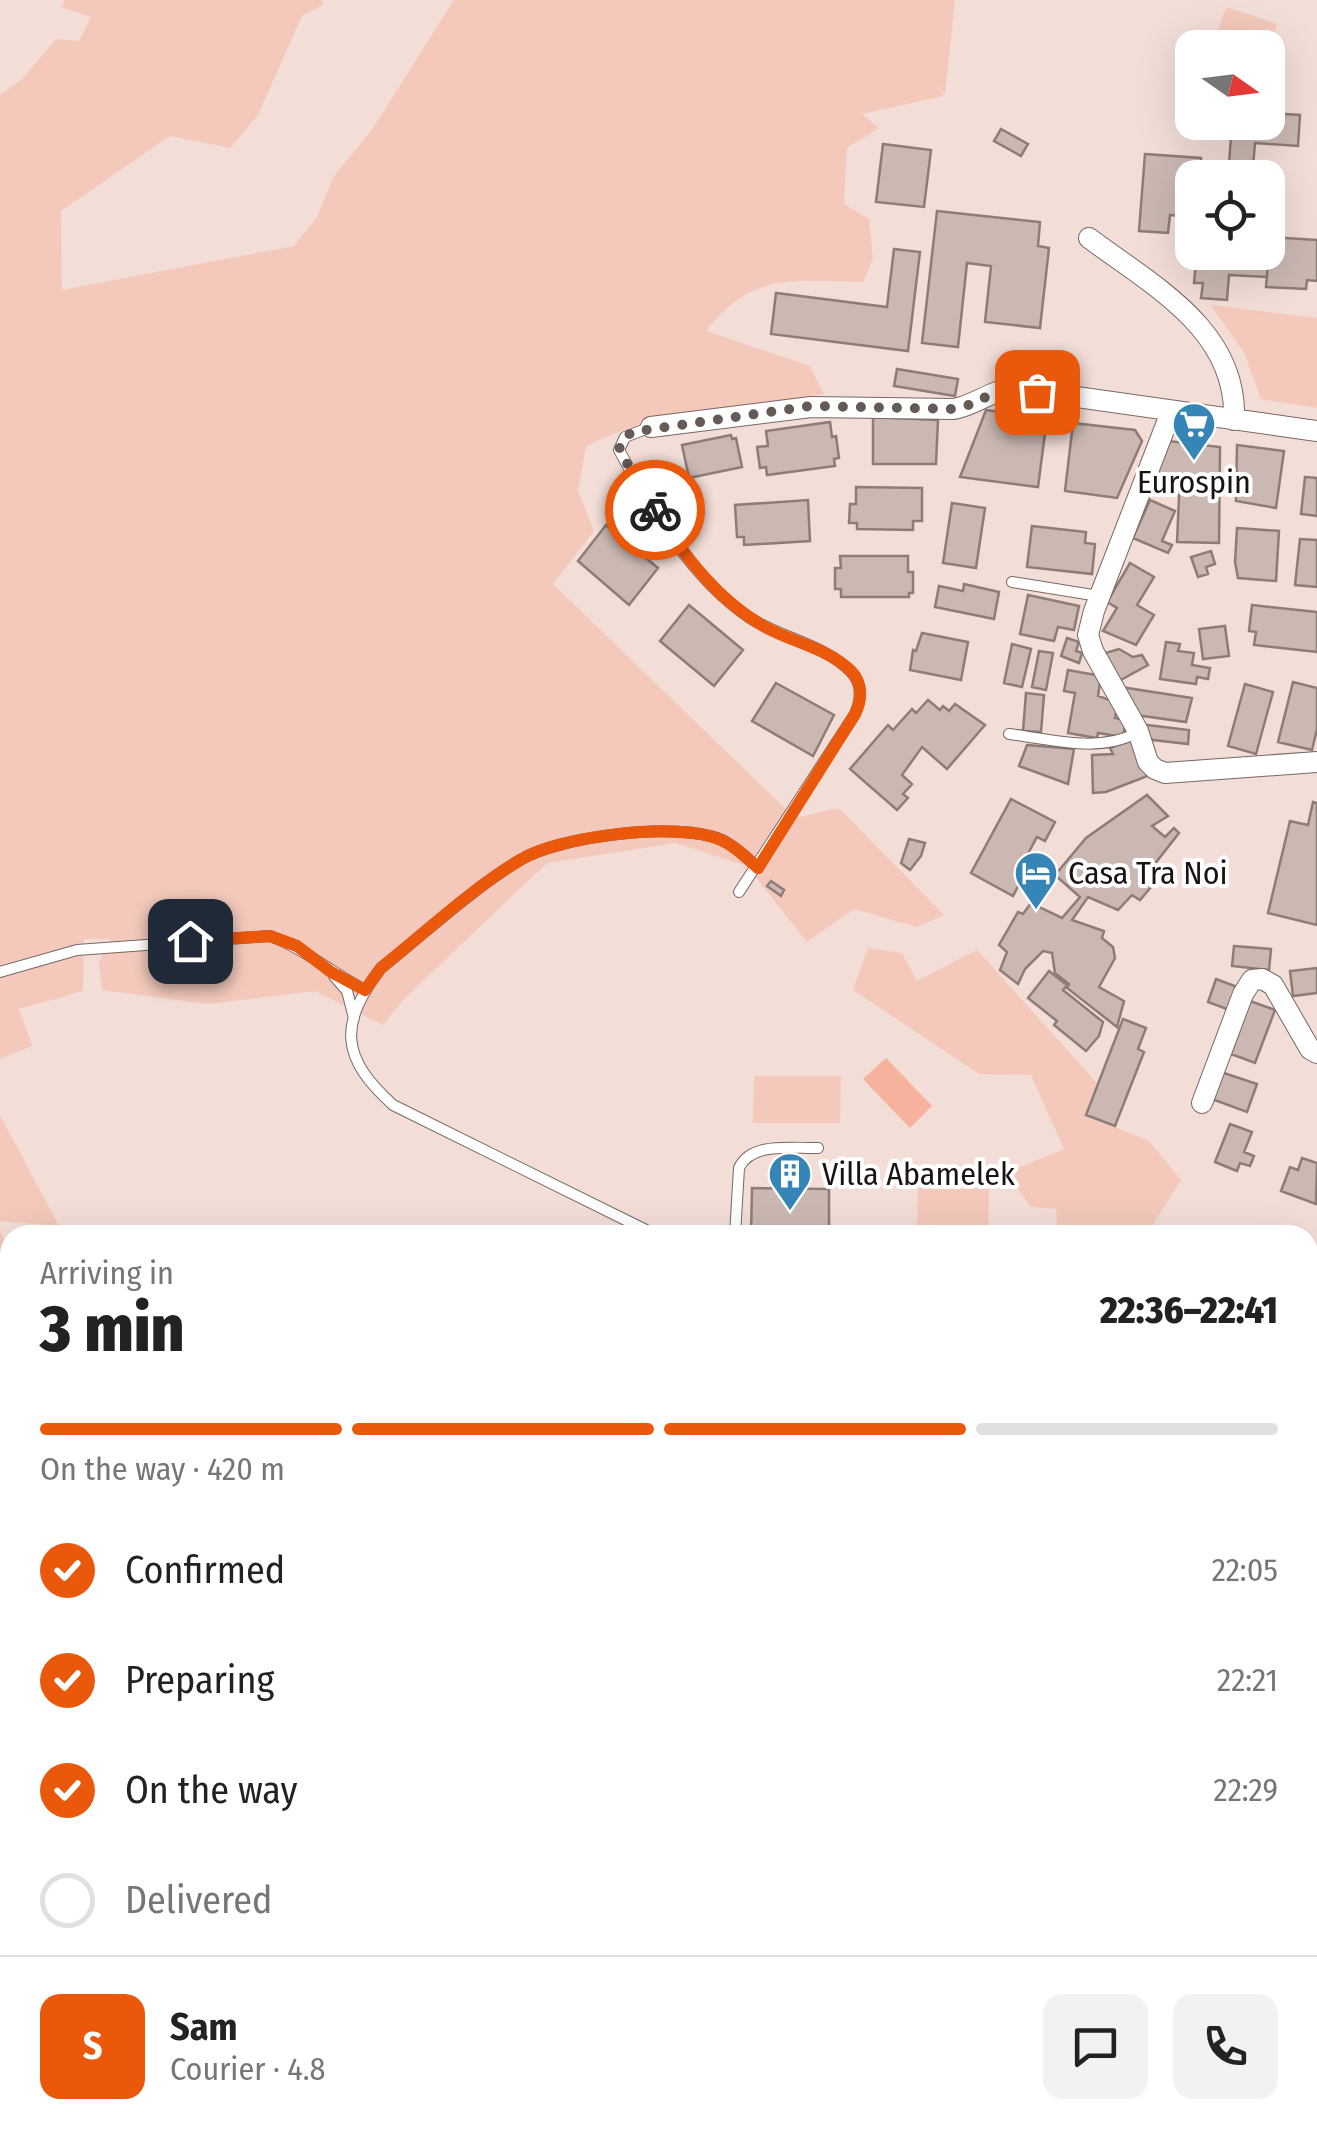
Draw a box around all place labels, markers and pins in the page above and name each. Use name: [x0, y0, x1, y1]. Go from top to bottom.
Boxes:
pin: [995, 350, 1080, 435]
supermarket icon: Eurospin: [1171, 401, 1217, 462]
place label: Eurospin: [1137, 463, 1251, 501]
hotel icon: Casa Tra Noi: [1013, 850, 1059, 911]
place label: Casa Tra Noi: [1068, 854, 1228, 892]
pin: [148, 899, 233, 984]
building icon: Villa Abamelek: [767, 1151, 813, 1212]
place label: Villa Abamelek: [822, 1155, 1015, 1193]

